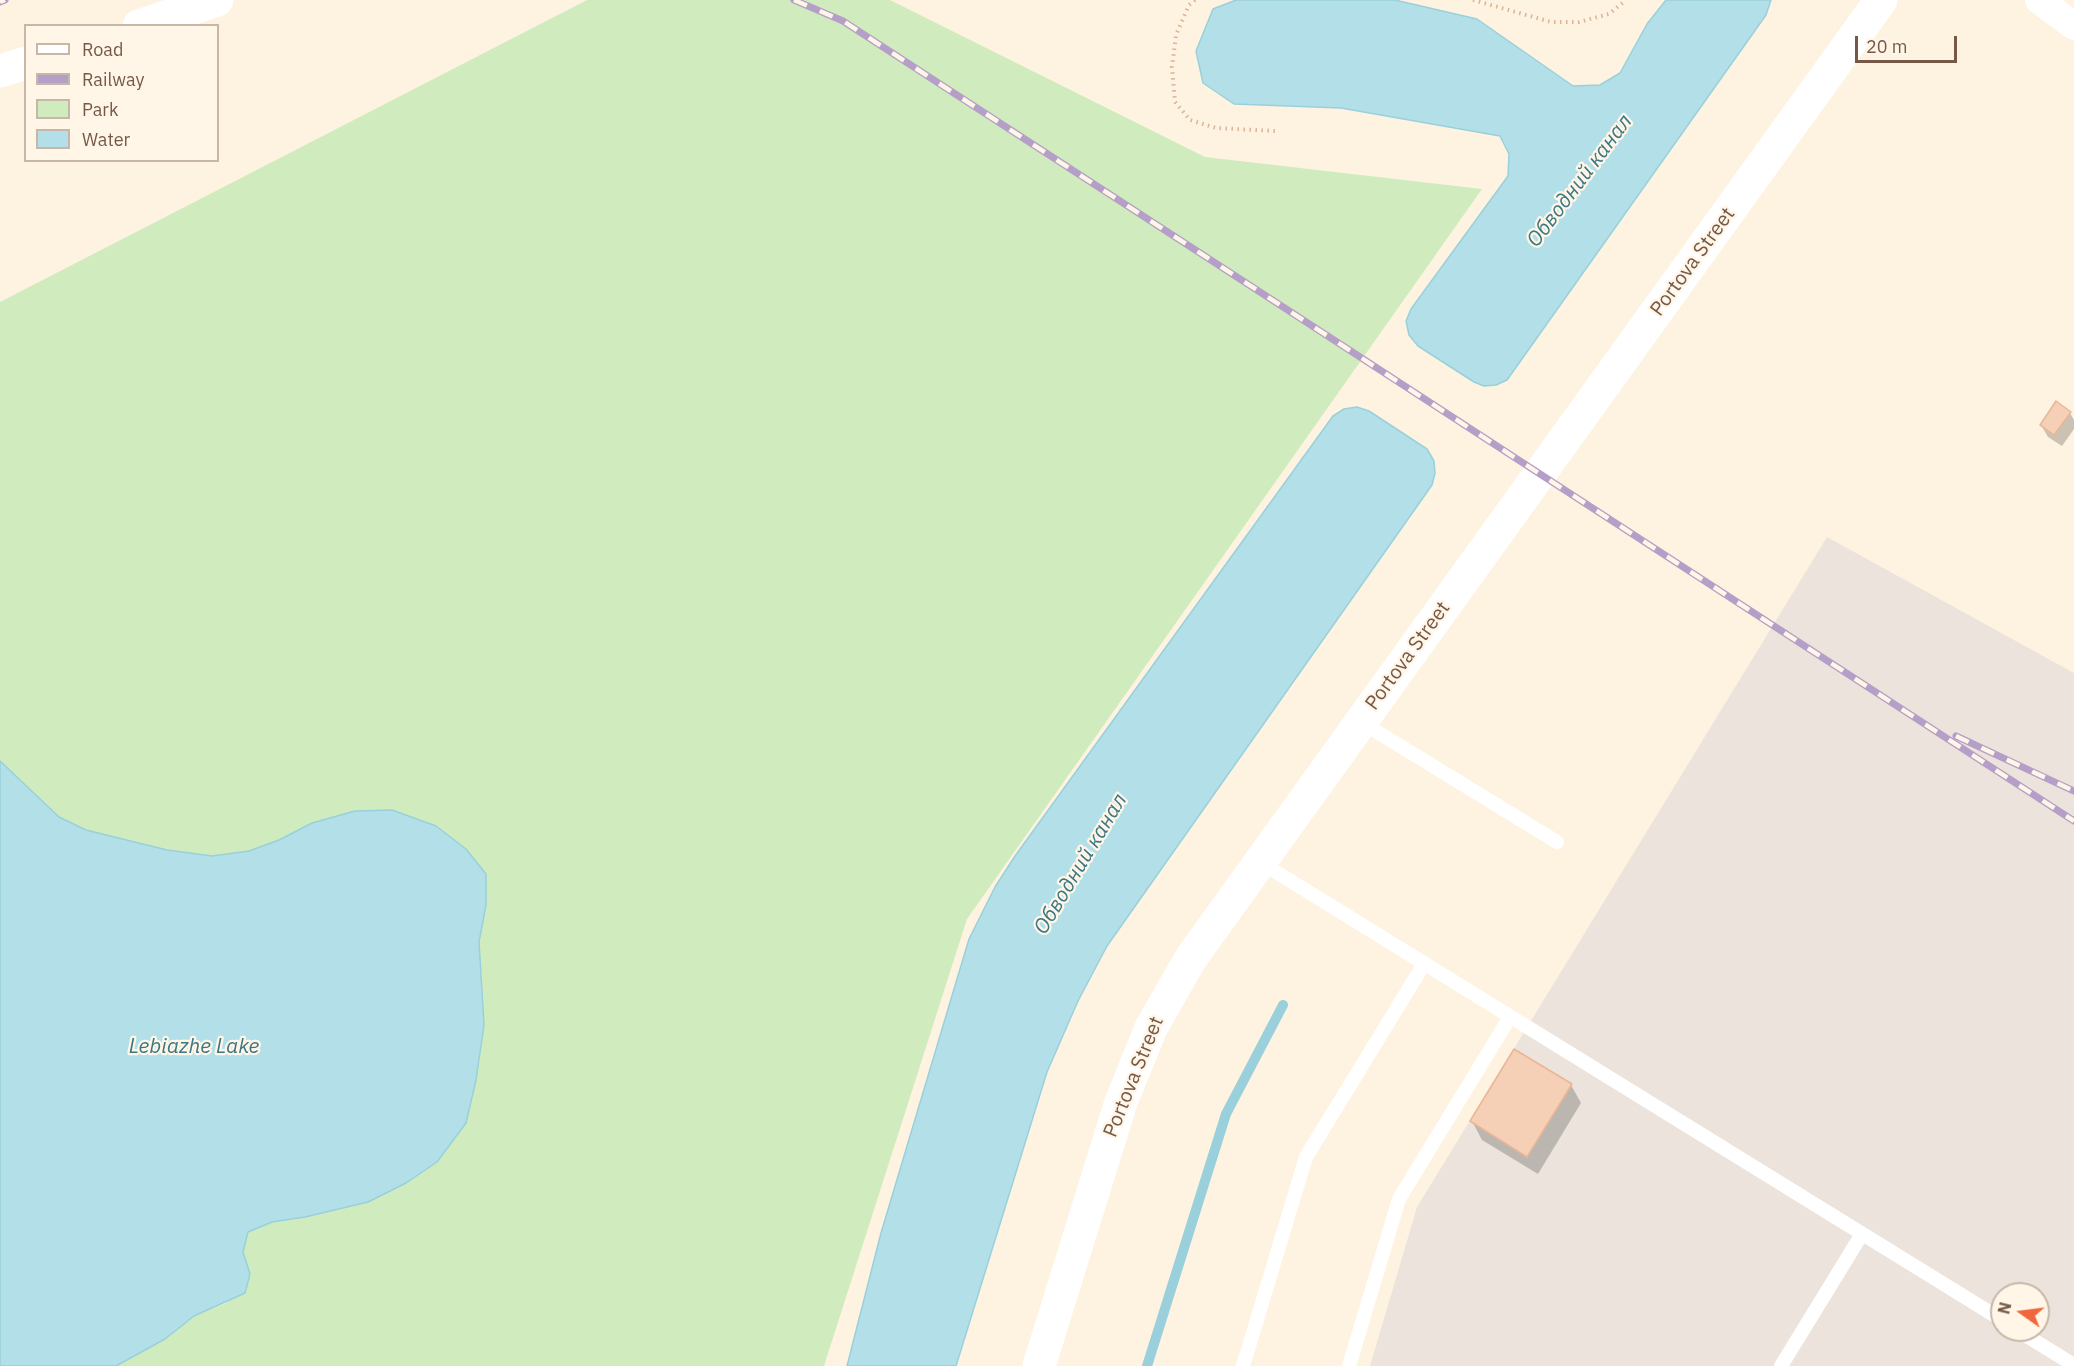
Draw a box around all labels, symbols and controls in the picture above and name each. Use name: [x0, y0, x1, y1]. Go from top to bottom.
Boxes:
legend: [24, 24, 219, 162]
scale bar: [1858, 24, 1960, 62]
text: 20 m: [1866, 35, 1908, 58]
text: Road: [82, 38, 123, 61]
text: Railway: [82, 68, 144, 91]
text: Park: [82, 98, 118, 121]
water label: Обводний канал: [1522, 110, 1638, 252]
text: Water: [82, 128, 130, 151]
street label: Portova Street: [1646, 203, 1740, 321]
street label: Portova Street: [1361, 597, 1455, 715]
water label: Обводний канал: [1029, 789, 1133, 939]
street label: Portova Street: [1099, 1013, 1169, 1141]
water label: Lebiazhe Lake: [129, 1034, 259, 1060]
north arrow: [1990, 1282, 2050, 1342]
text: N: [1993, 1300, 2016, 1316]

